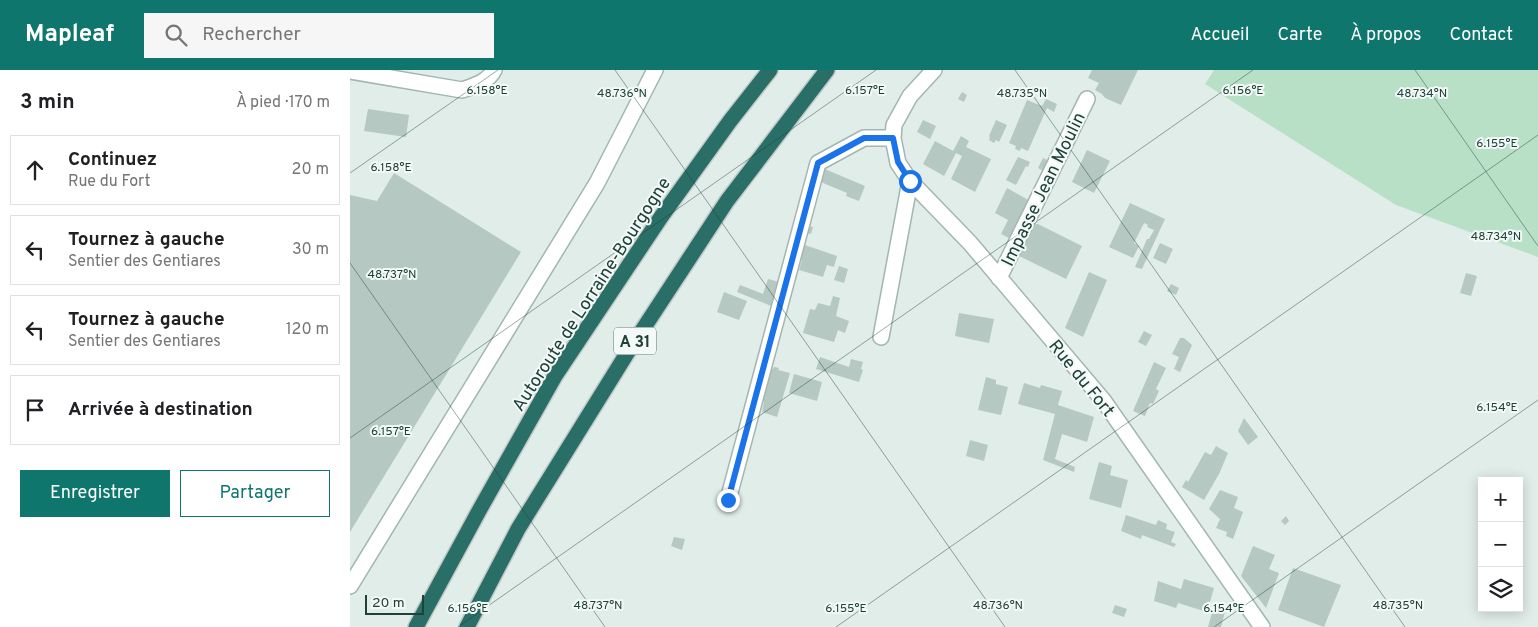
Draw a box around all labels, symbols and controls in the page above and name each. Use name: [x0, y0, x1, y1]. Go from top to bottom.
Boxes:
search box: [144, 13, 494, 58]
text: Mapleaf: [25, 20, 114, 50]
icon: search: [162, 21, 190, 49]
text: Rechercher: [202, 23, 301, 47]
text: Accueil: [1190, 24, 1249, 47]
text: Carte: [1277, 24, 1322, 47]
text: À propos: [1350, 24, 1421, 47]
text: Contact: [1449, 24, 1513, 47]
text: 6.158°E: [466, 83, 508, 99]
text: 6.157°E: [845, 83, 885, 99]
text: 6.156°E: [1222, 83, 1264, 99]
text: 48.736°N: [597, 86, 647, 102]
text: 48.735°N: [997, 86, 1047, 102]
text: 48.734°N: [1397, 86, 1447, 102]
text: 3 min: [20, 89, 75, 116]
text: À pied · 170 m: [236, 93, 330, 113]
street label: Impasse Jean Moulin: [997, 109, 1092, 270]
text: 6.155°E: [1476, 136, 1518, 152]
text: Continuez: [68, 148, 157, 172]
icon: ahead: [21, 156, 49, 184]
text: 20 m: [292, 160, 329, 180]
text: 6.158°E: [370, 160, 412, 176]
route start: [899, 170, 922, 193]
text: Rue du Fort: [68, 172, 151, 192]
street label: Autoroute de Lorraine-Bourgogne: [508, 173, 677, 416]
text: Tournez à gauche: [68, 228, 225, 252]
text: 48.734°N: [1471, 229, 1521, 245]
icon: left: [21, 236, 49, 264]
text: 30 m: [292, 240, 329, 260]
text: Sentier des Gentiares: [68, 252, 221, 272]
text: 48.737°N: [367, 267, 417, 283]
text: Tournez à gauche: [68, 308, 225, 332]
icon: left: [21, 316, 49, 344]
text: 120 m: [286, 320, 329, 340]
road number: A 31: [614, 328, 656, 354]
text: Sentier des Gentiares: [68, 332, 221, 352]
street label: Rue du Fort: [1043, 336, 1119, 422]
icon: arrive: [21, 396, 49, 424]
text: Arrivée à destination: [68, 398, 253, 422]
text: 6.154°E: [1476, 400, 1518, 416]
text: 6.157°E: [371, 424, 411, 440]
button: Enregistrer: [20, 470, 170, 517]
button: Partager: [180, 470, 330, 517]
map controls: [1478, 477, 1523, 612]
button: +: [1478, 477, 1523, 522]
route end: [717, 489, 740, 512]
button: −: [1478, 522, 1523, 567]
button: layers: [1478, 567, 1523, 612]
scale bar: [365, 592, 424, 615]
text: 20 m: [372, 595, 405, 612]
text: 48.737°N: [573, 598, 623, 614]
text: 48.736°N: [973, 598, 1023, 614]
text: 48.735°N: [1373, 598, 1423, 614]
text: 6.156°E: [447, 601, 489, 617]
text: 6.155°E: [825, 601, 867, 617]
text: 6.154°E: [1203, 601, 1245, 617]

